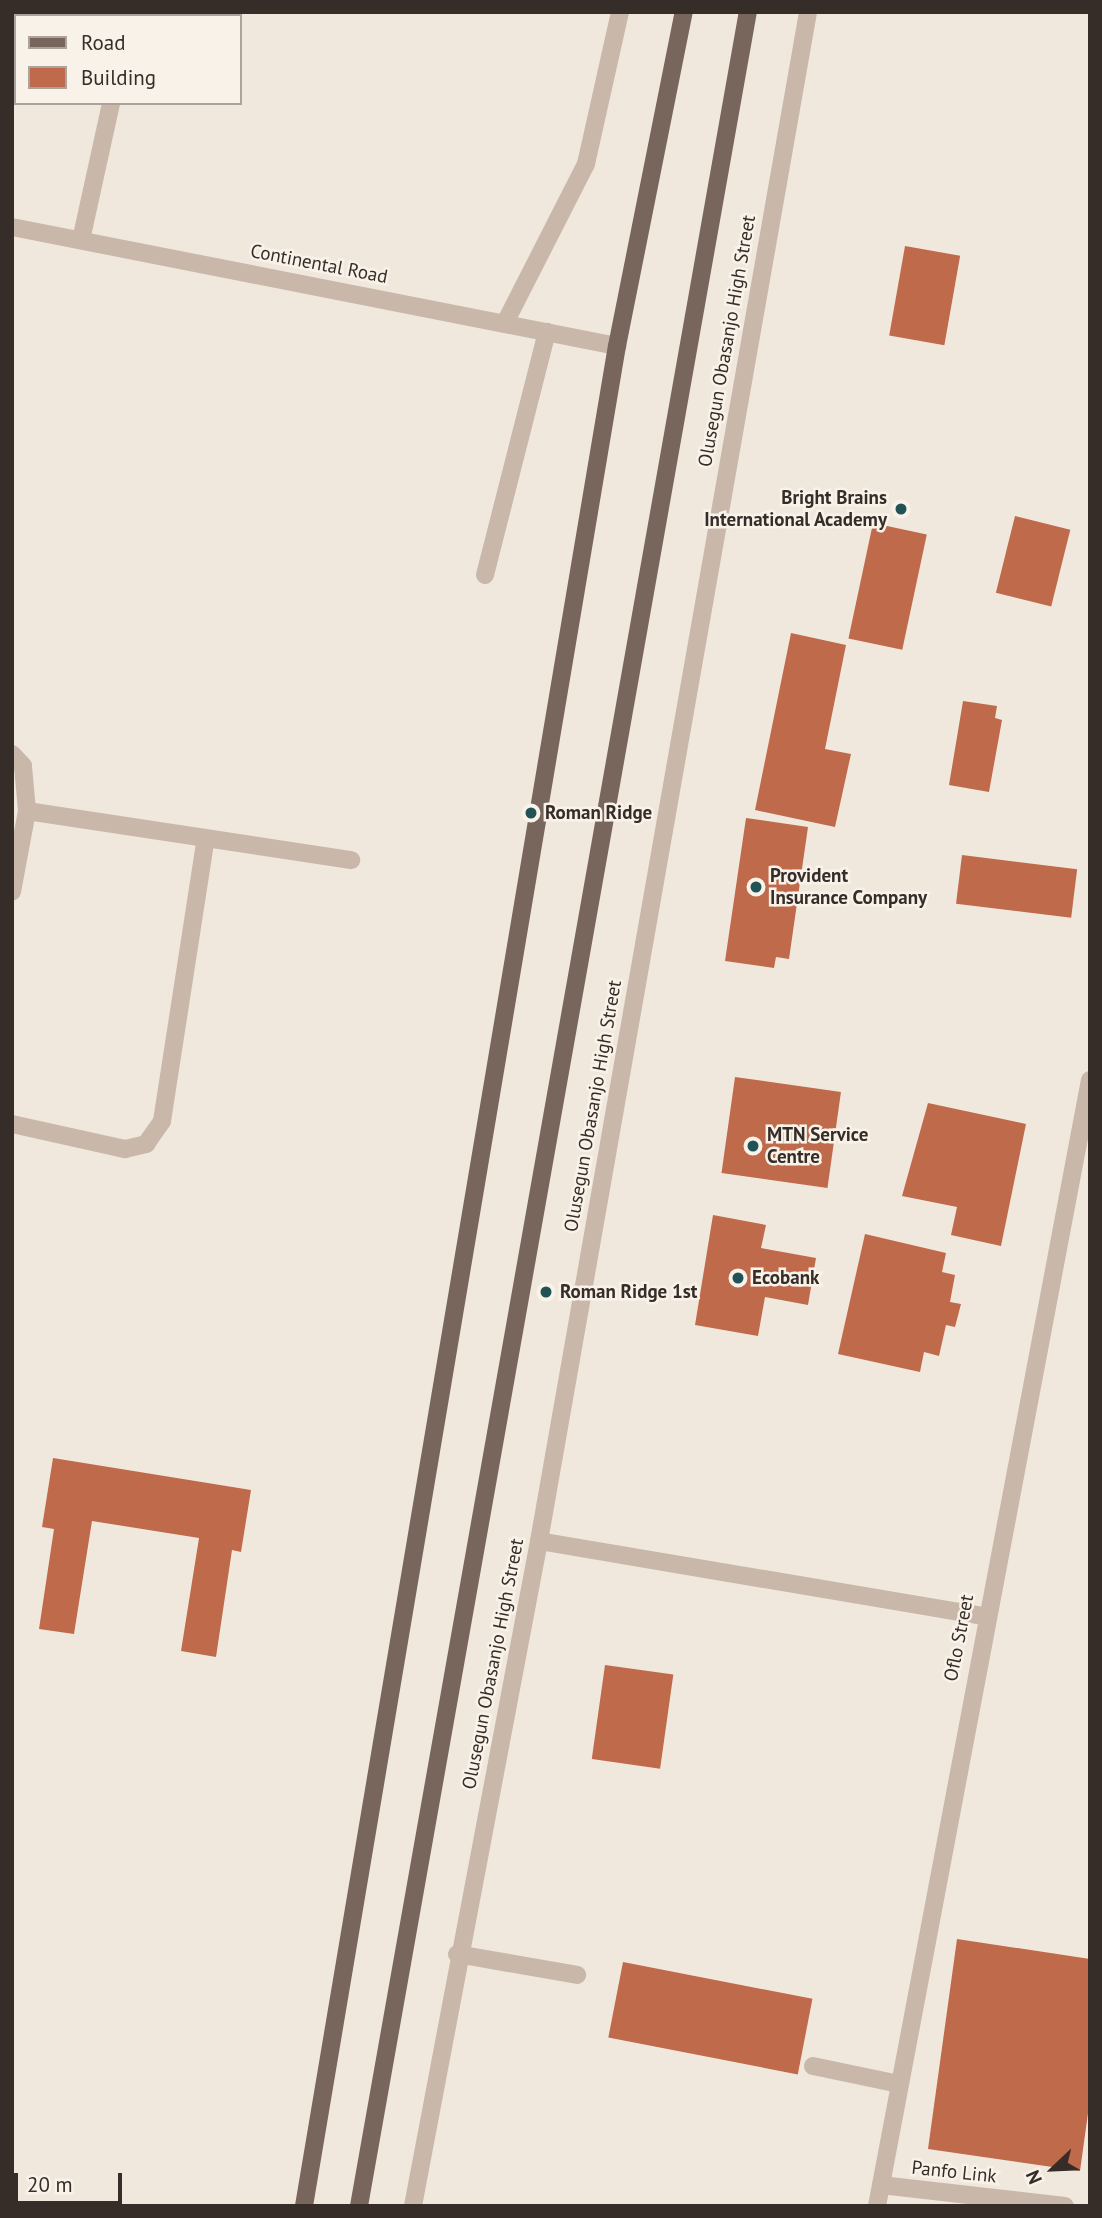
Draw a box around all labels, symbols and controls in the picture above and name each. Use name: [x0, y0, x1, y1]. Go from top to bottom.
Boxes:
legend: [14, 14, 242, 105]
text: Road: [81, 29, 125, 56]
text: Building: [81, 64, 156, 91]
street label: Olusegun Obasanjo High Street: [694, 213, 760, 469]
street label: Continental Road: [248, 240, 390, 288]
place label: Bright Brains International Academy: [703, 487, 887, 531]
marker: Bright Brains International Academy: [893, 501, 909, 517]
place label: Roman Ridge: [545, 802, 652, 824]
marker: Roman Ridge: [523, 805, 539, 821]
place label: Provident Insurance Company: [770, 865, 927, 909]
marker: Provident Insurance Company: [748, 879, 764, 895]
street label: Olusegun Obasanjo High Street: [560, 978, 626, 1234]
place label: MTN Service Centre: [767, 1124, 868, 1168]
marker: MTN Service Centre: [745, 1138, 761, 1154]
place label: Ecobank: [752, 1267, 819, 1289]
marker: Ecobank: [730, 1270, 746, 1286]
place label: Roman Ridge 1st: [560, 1281, 697, 1303]
marker: Roman Ridge 1st: [538, 1284, 554, 1300]
street label: Olusegun Obasanjo High Street: [457, 1537, 529, 1791]
street label: Oflo Street: [939, 1593, 979, 1683]
north arrow: [1018, 2134, 1088, 2204]
street label: Panfo Link: [910, 2156, 998, 2188]
scale bar: [18, 2158, 126, 2202]
text: N: [1020, 2167, 1047, 2188]
text: 20 m: [27, 2171, 73, 2198]

